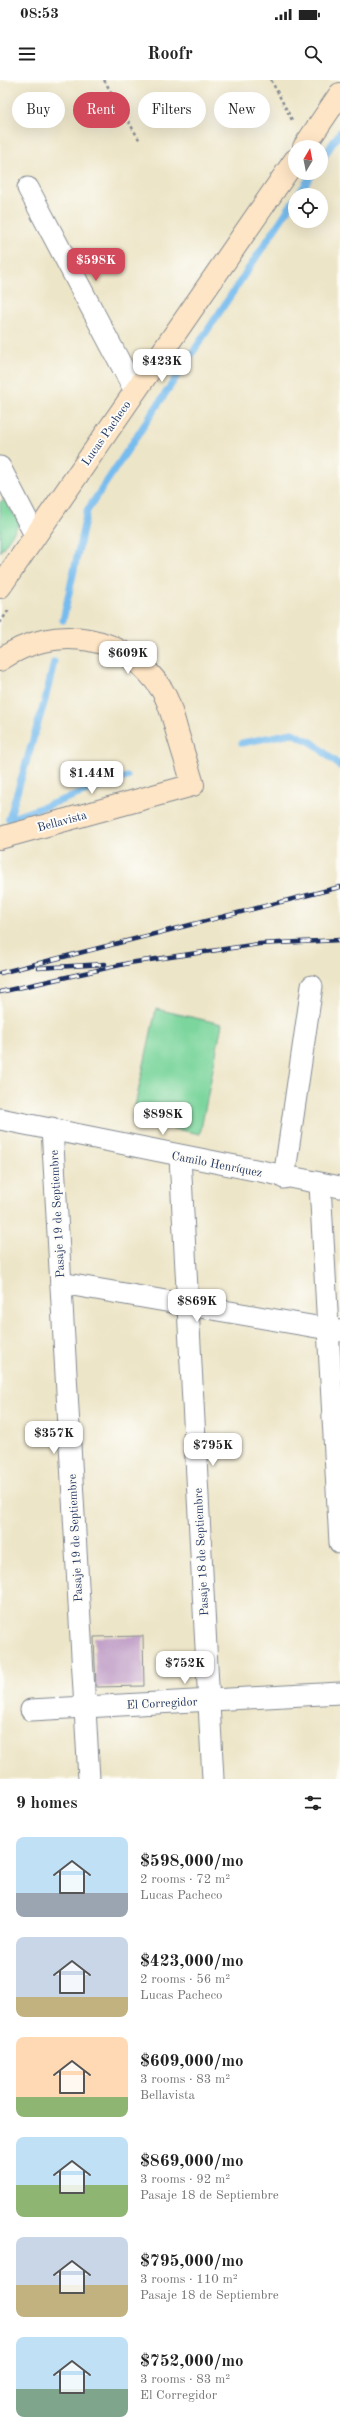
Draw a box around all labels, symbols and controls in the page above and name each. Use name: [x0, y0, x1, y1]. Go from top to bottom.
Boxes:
text: 08:53: [20, 7, 59, 22]
icon: menu: [16, 43, 38, 65]
icon: search: [302, 43, 324, 65]
text: Roofr: [147, 45, 193, 63]
chip: Buy: [12, 92, 65, 128]
chip: Rent: [73, 92, 130, 128]
chip: Filters: [138, 92, 206, 128]
chip: New: [214, 92, 270, 128]
north arrow: [288, 140, 328, 180]
map controls: [288, 140, 328, 228]
button: locate: [288, 188, 328, 228]
pin: $598K: [68, 248, 124, 282]
text: $598K: [76, 254, 116, 267]
pin: $423K: [134, 349, 190, 383]
text: $423K: [142, 355, 182, 368]
street label: Lucas Pacheco: [80, 399, 134, 468]
pin: $609K: [100, 641, 156, 675]
text: $609K: [108, 647, 148, 660]
pin: $1.44M: [59, 761, 125, 795]
text: $1.44M: [69, 767, 115, 780]
street label: Bellavista: [36, 810, 88, 834]
pin: $898K: [135, 1102, 191, 1136]
text: $898K: [143, 1108, 183, 1121]
street label: Pasaje 19 de Septiembre: [49, 1149, 67, 1278]
street label: Camilo Henríquez: [170, 1150, 263, 1180]
pin: $869K: [169, 1289, 225, 1323]
text: $869K: [177, 1295, 217, 1308]
pin: $357K: [26, 1421, 82, 1455]
text: $357K: [34, 1427, 74, 1440]
pin: $795K: [185, 1433, 241, 1467]
text: $795K: [193, 1439, 233, 1452]
street label: Pasaje 19 de Septiembre: [67, 1473, 85, 1602]
street label: Pasaje 18 de Septiembre: [193, 1487, 211, 1616]
pin: $752K: [157, 1651, 213, 1685]
text: $752K: [165, 1657, 205, 1670]
street label: El Corregidor: [126, 1696, 198, 1712]
icon: filters: [302, 1792, 324, 1814]
text: 9 homes: [16, 1795, 78, 1812]
icon: home: [48, 1853, 96, 1901]
text: $598,000/mo: [140, 1853, 244, 1870]
text: 2 rooms · 72 m²: [140, 1873, 230, 1886]
text: Lucas Pacheco: [140, 1889, 223, 1902]
icon: home: [48, 1953, 96, 2001]
text: $423,000/mo: [140, 1953, 244, 1970]
text: 2 rooms · 56 m²: [140, 1973, 230, 1986]
text: Lucas Pacheco: [140, 1989, 223, 2002]
icon: home: [48, 2053, 96, 2101]
text: $609,000/mo: [140, 2053, 244, 2070]
text: 3 rooms · 83 m²: [140, 2073, 230, 2086]
text: Bellavista: [140, 2089, 195, 2102]
icon: home: [48, 2153, 96, 2201]
text: $869,000/mo: [140, 2153, 244, 2170]
text: 3 rooms · 92 m²: [140, 2173, 230, 2186]
text: Pasaje 18 de Septiembre: [140, 2189, 279, 2202]
icon: home: [48, 2253, 96, 2301]
text: $795,000/mo: [140, 2253, 244, 2270]
text: 3 rooms · 110 m²: [140, 2273, 238, 2286]
text: Pasaje 18 de Septiembre: [140, 2289, 279, 2302]
icon: home: [48, 2353, 96, 2401]
text: $752,000/mo: [140, 2353, 244, 2370]
text: 3 rooms · 83 m²: [140, 2373, 230, 2386]
text: El Corregidor: [140, 2389, 217, 2402]

